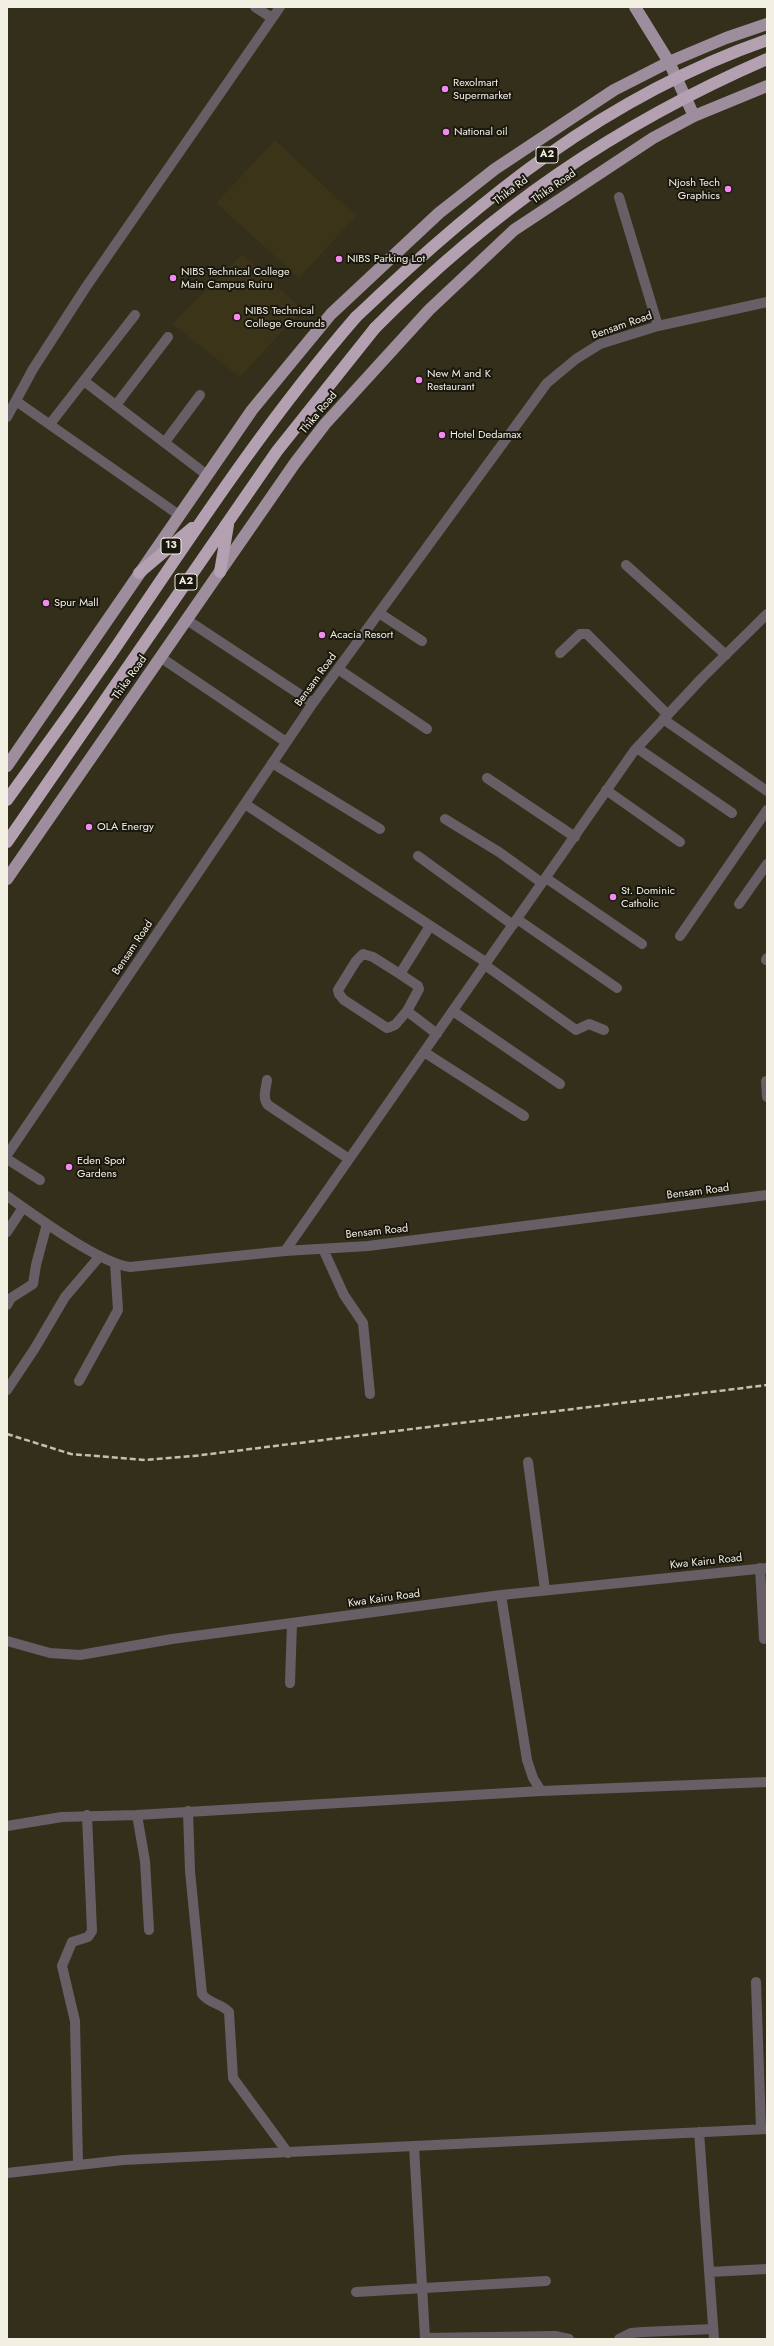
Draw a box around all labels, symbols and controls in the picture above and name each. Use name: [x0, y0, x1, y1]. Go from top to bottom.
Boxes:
place label: Rexolmart Supermarket: [453, 76, 511, 102]
marker: Rexolmart Supermarket: [440, 84, 450, 94]
place label: National oil: [454, 125, 508, 139]
marker: National oil: [441, 127, 451, 137]
road number: A2: [536, 147, 558, 163]
street label: Thika Road: [529, 167, 579, 207]
street label: Thika Rd: [491, 174, 531, 208]
place label: Njosh Tech Graphics: [668, 176, 720, 202]
marker: Njosh Tech Graphics: [723, 184, 733, 194]
place label: NIBS Parking Lot: [347, 252, 425, 266]
marker: NIBS Parking Lot: [334, 254, 344, 264]
place label: NIBS Technical College Main Campus Ruiru: [181, 265, 290, 291]
marker: NIBS Technical College Main Campus Ruiru: [168, 273, 178, 283]
place label: NIBS Technical College Grounds: [245, 304, 325, 330]
street label: Bensam Road: [590, 310, 654, 342]
marker: NIBS Technical College Grounds: [232, 312, 242, 322]
place label: New M and K Restaurant: [427, 367, 491, 393]
marker: New M and K Restaurant: [414, 375, 424, 385]
street label: Thika Road: [298, 389, 340, 437]
place label: Hotel Dedamax: [450, 428, 521, 442]
marker: Hotel Dedamax: [437, 430, 447, 440]
road number: 13: [161, 538, 181, 554]
road number: A2: [175, 574, 197, 590]
place label: Spur Mall: [54, 596, 98, 610]
marker: Spur Mall: [41, 598, 51, 608]
place label: Acacia Resort: [330, 628, 393, 642]
marker: Acacia Resort: [317, 630, 327, 640]
street label: Bensam Road: [292, 651, 340, 709]
street label: Thika Road: [110, 653, 150, 703]
place label: OLA Energy: [97, 820, 154, 834]
marker: OLA Energy: [84, 822, 94, 832]
place label: St. Dominic Catholic: [621, 884, 675, 910]
marker: St. Dominic Catholic: [608, 892, 618, 902]
street label: Bensam Road: [110, 918, 156, 978]
place label: Eden Spot Gardens: [77, 1154, 125, 1180]
marker: Eden Spot Gardens: [64, 1162, 74, 1172]
street label: Bensam Road: [666, 1182, 730, 1202]
street label: Bensam Road: [345, 1222, 409, 1242]
street label: Kwa Kairu Road: [669, 1552, 743, 1572]
street label: Kwa Kairu Road: [347, 1587, 421, 1611]

